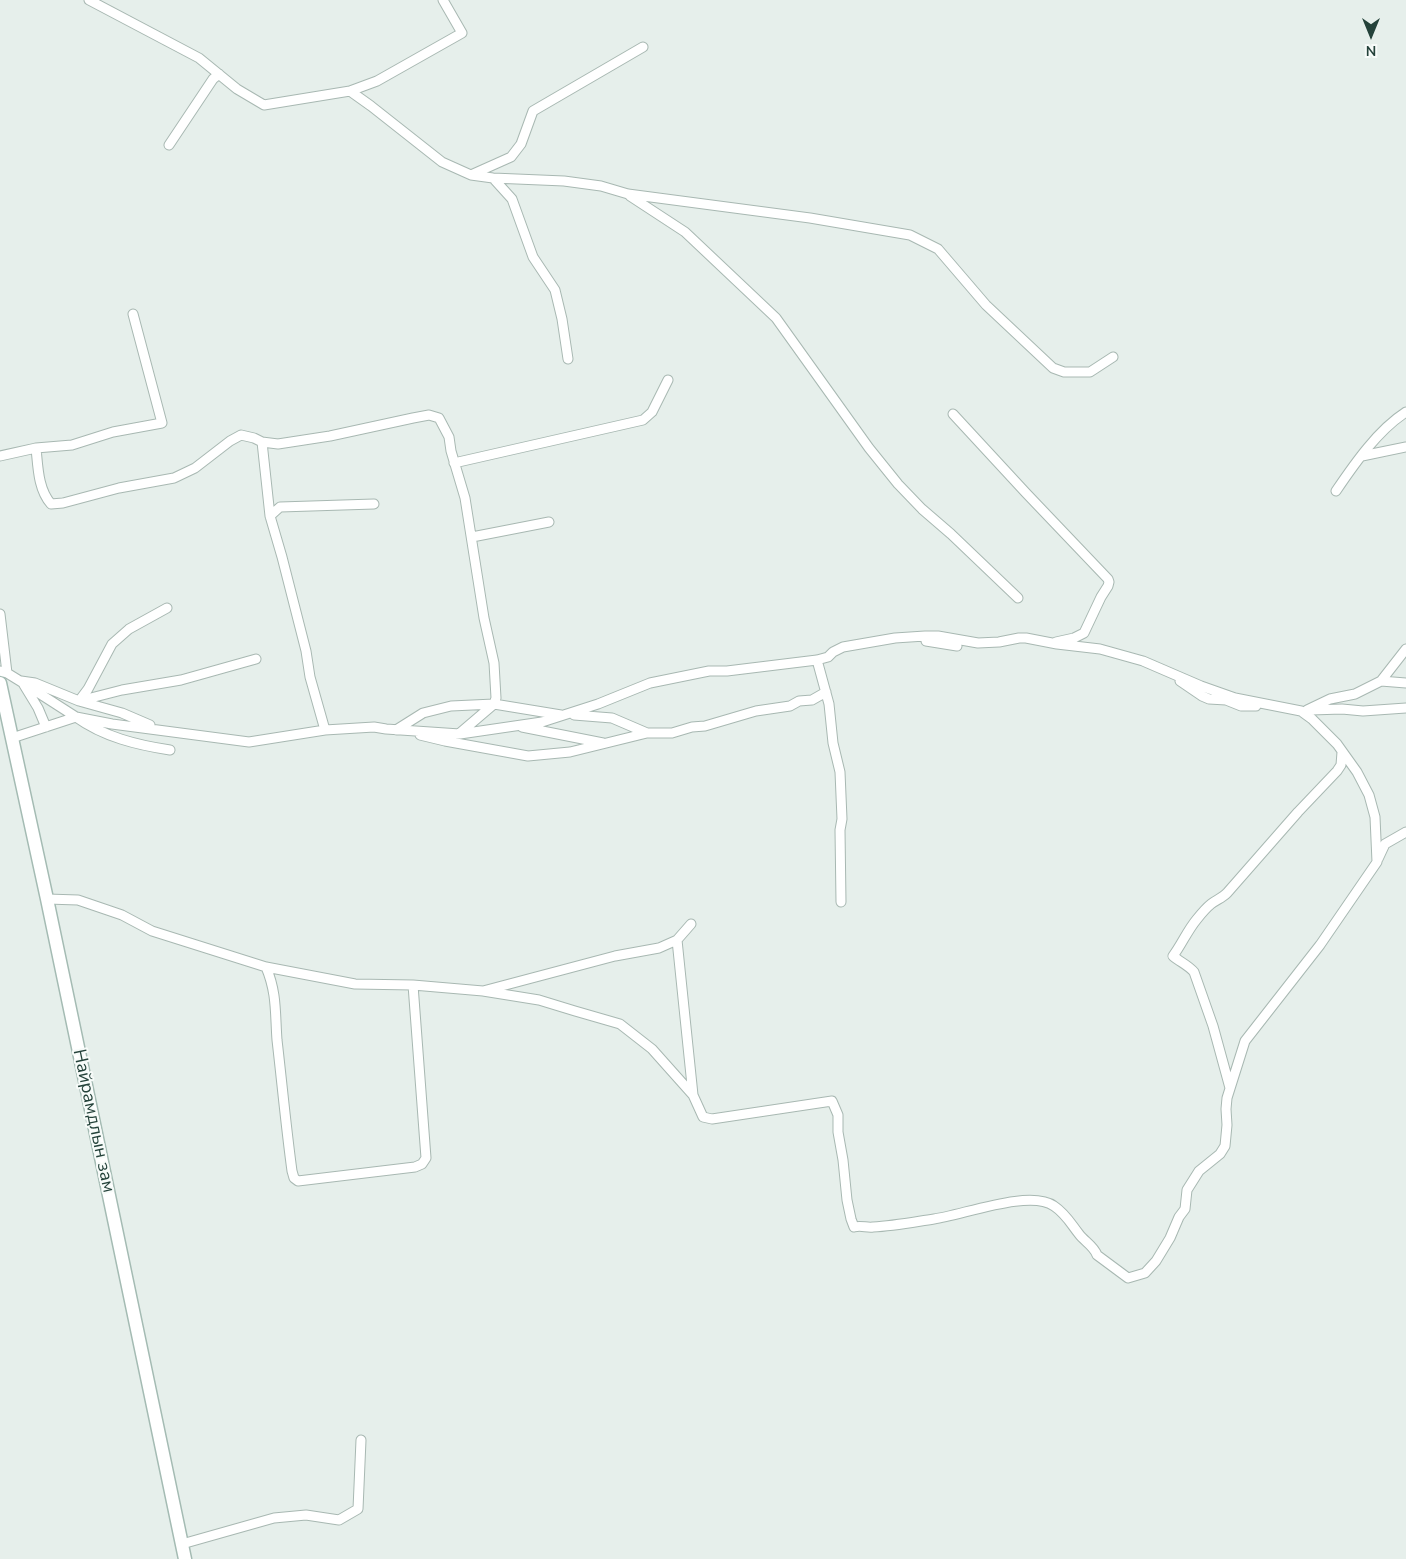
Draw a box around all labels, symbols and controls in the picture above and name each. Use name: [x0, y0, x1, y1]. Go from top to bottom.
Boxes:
north arrow: [1346, 10, 1396, 60]
text: N: [1366, 41, 1376, 60]
street label: Найрамдлын зам: [67, 1047, 119, 1195]

